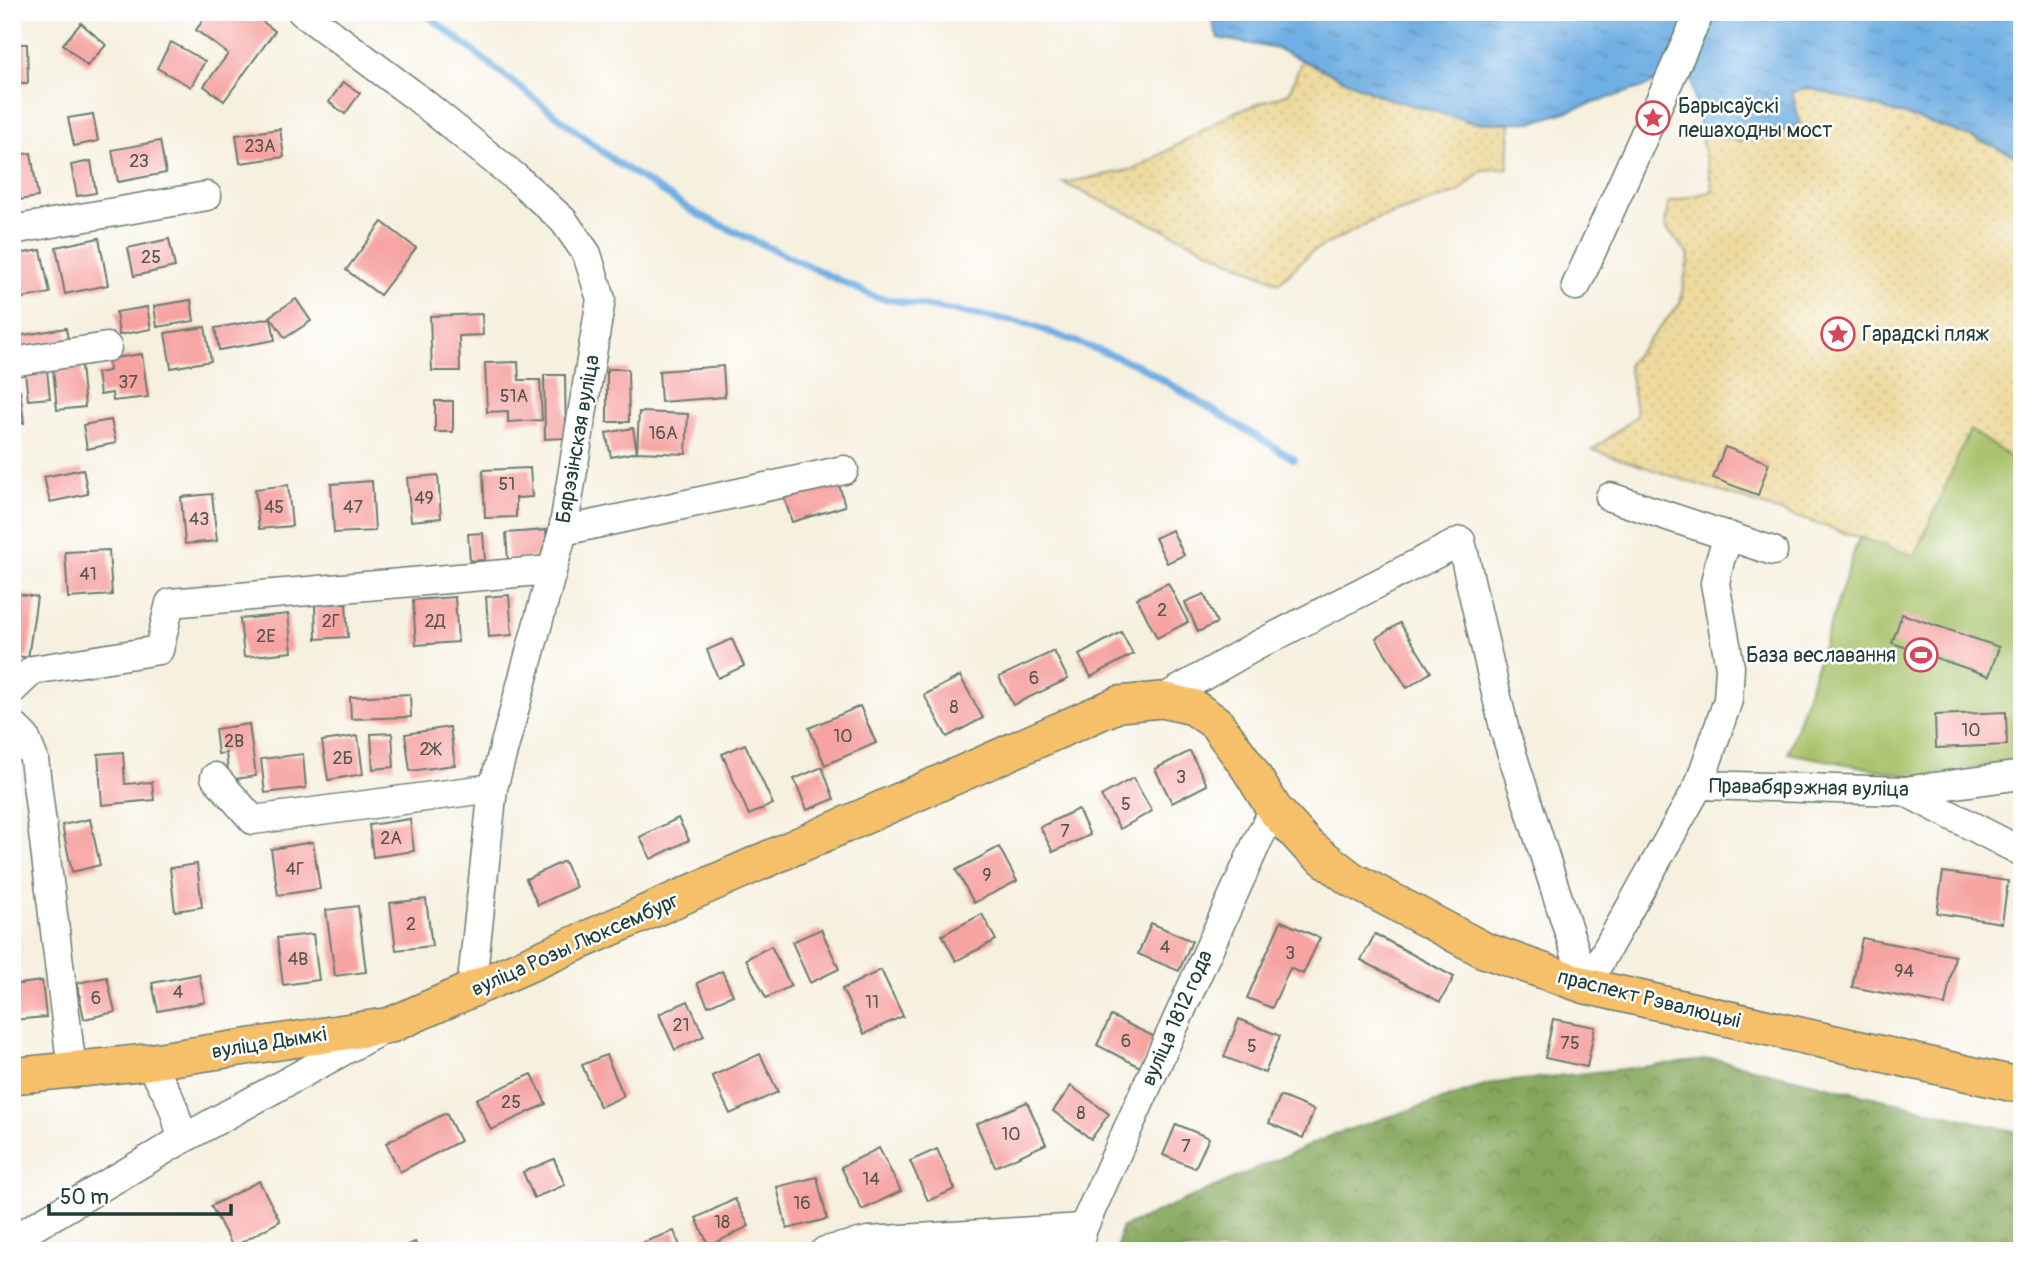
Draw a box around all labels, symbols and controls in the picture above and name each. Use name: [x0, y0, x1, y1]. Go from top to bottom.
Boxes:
place label: Барысаўскі пешаходны мост: [1678, 93, 1833, 144]
place icon: Барысаўскі пешаходны мост: [1634, 99, 1672, 137]
house number: 23А: [244, 135, 276, 158]
house number: 23: [129, 150, 149, 173]
house number: 25: [141, 246, 161, 269]
place icon: Гарадскі пляж: [1819, 315, 1857, 353]
place label: Гарадскі пляж: [1862, 321, 1990, 348]
street label: Бярэзінская вуліца: [550, 353, 606, 525]
house number: 37: [118, 371, 138, 394]
house number: 51А: [500, 385, 529, 408]
house number: 16А: [648, 422, 678, 445]
house number: 51: [499, 473, 515, 496]
house number: 49: [414, 487, 434, 510]
house number: 45: [264, 496, 284, 519]
house number: 47: [343, 496, 363, 519]
house number: 43: [189, 508, 209, 531]
house number: 41: [79, 563, 97, 586]
house number: 2: [1157, 599, 1167, 622]
house number: 2Г: [322, 610, 340, 633]
house number: 2Д: [425, 610, 446, 633]
house number: 2Е: [256, 625, 276, 648]
sports icon: База веславання: [1902, 636, 1940, 674]
place label: База веславання: [1746, 642, 1896, 669]
house number: 6: [1029, 667, 1039, 690]
house number: 8: [949, 696, 959, 719]
house number: 10: [1961, 719, 1981, 742]
house number: 10: [833, 725, 853, 748]
house number: 2В: [224, 730, 244, 753]
house number: 2Ж: [420, 738, 443, 761]
house number: 2Б: [333, 747, 353, 770]
house number: 3: [1176, 766, 1186, 789]
street label: Правабярэжная вуліца: [1709, 773, 1909, 803]
house number: 5: [1121, 793, 1131, 816]
house number: 7: [1060, 820, 1070, 843]
house number: 2А: [380, 827, 402, 850]
house number: 4Г: [285, 858, 305, 881]
house number: 9: [982, 864, 992, 887]
street label: вуліца Розы Люксембург: [467, 887, 683, 1003]
house number: 2: [406, 913, 416, 936]
house number: 4: [1160, 936, 1171, 959]
house number: 3: [1285, 942, 1295, 965]
street label: вуліца 1812 года: [1135, 946, 1219, 1090]
house number: 4В: [288, 948, 308, 971]
house number: 94: [1894, 960, 1914, 983]
street label: праспект Рэвалюцыі: [1555, 963, 1744, 1035]
house number: 4: [173, 981, 184, 1004]
house number: 6: [91, 987, 101, 1010]
house number: 11: [865, 991, 879, 1014]
house number: 21: [672, 1014, 690, 1037]
street label: вуліца Дымкі: [210, 1021, 329, 1065]
house number: 6: [1121, 1030, 1131, 1053]
house number: 75: [1560, 1032, 1580, 1055]
house number: 5: [1247, 1035, 1257, 1058]
house number: 25: [501, 1091, 521, 1114]
house number: 8: [1076, 1102, 1086, 1125]
house number: 10: [1001, 1123, 1021, 1146]
house number: 7: [1181, 1135, 1191, 1158]
house number: 14: [862, 1168, 880, 1191]
scale bar: [49, 1172, 231, 1216]
text: 50 m: [60, 1184, 109, 1211]
house number: 16: [793, 1192, 811, 1215]
house number: 18: [714, 1211, 730, 1234]

